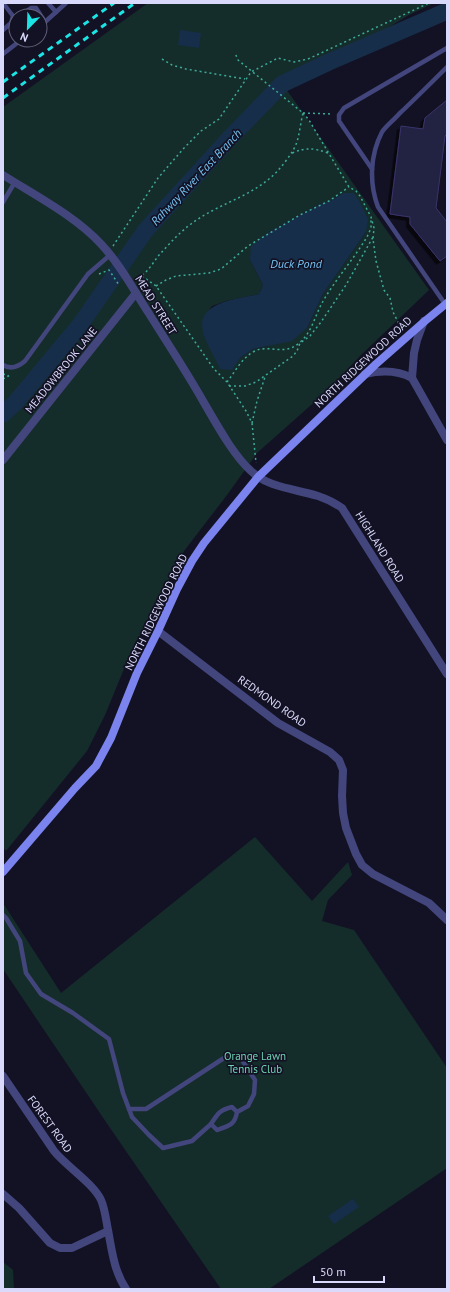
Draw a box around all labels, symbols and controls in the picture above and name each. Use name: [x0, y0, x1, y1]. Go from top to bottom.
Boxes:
north arrow: [8, 8, 48, 48]
text: N: [18, 29, 30, 45]
water label: Rahway River East Branch: [148, 126, 244, 228]
water label: Duck Pond: [270, 256, 323, 271]
street label: MEAD STREET: [132, 273, 180, 337]
street label: NORTH RIDGEWOOD ROAD: [311, 313, 415, 411]
street label: MEADOWBROOK LANE: [22, 324, 100, 416]
street label: HIGHLAND ROAD: [352, 509, 408, 585]
street label: NORTH RIDGEWOOD ROAD: [122, 551, 190, 673]
street label: REDMOND ROAD: [235, 672, 309, 730]
park label: Orange Lawn Tennis Club: [224, 1049, 286, 1076]
street label: FOREST ROAD: [25, 1093, 75, 1155]
scale bar: [314, 1258, 384, 1284]
text: 50 m: [320, 1264, 346, 1279]

